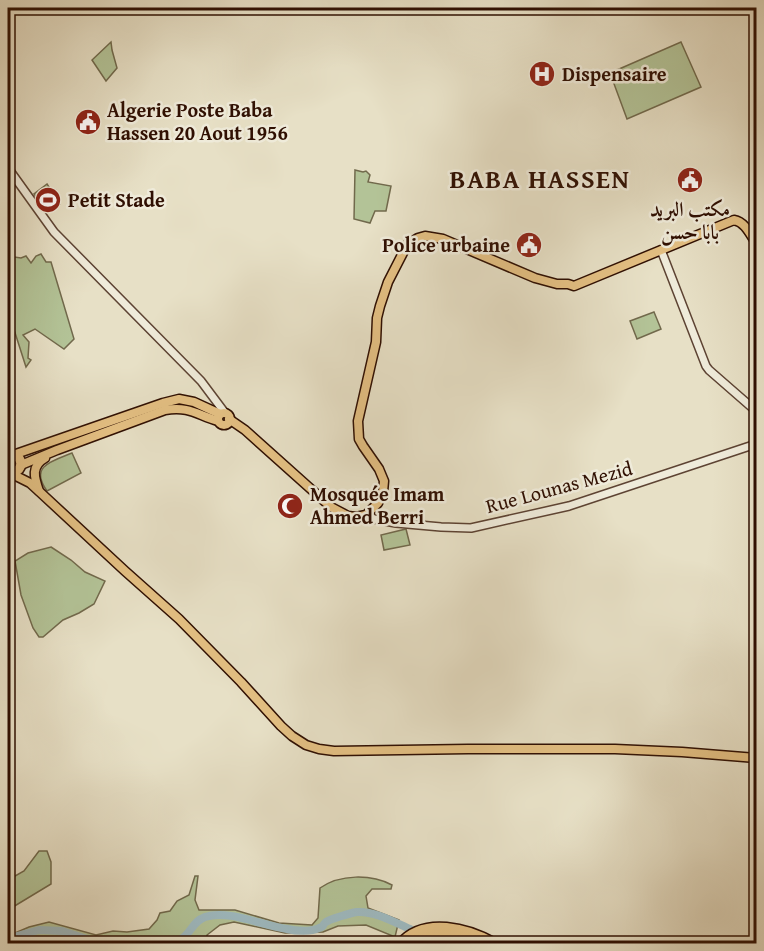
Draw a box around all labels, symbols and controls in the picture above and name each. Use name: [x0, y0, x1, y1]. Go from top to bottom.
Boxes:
hospital icon: Dispensaire: [527, 59, 557, 89]
place label: Dispensaire: [562, 59, 667, 88]
place label: Algerie Poste Baba Hassen 20 Aout 1956: [107, 95, 288, 147]
public building icon: Algerie Poste Baba Hassen 20 Aout 1956: [73, 107, 103, 137]
district label: BABA HASSEN: [450, 159, 630, 198]
public building icon: مكتب البريد بابا حسن: [675, 165, 705, 195]
sports icon: Petit Stade: [33, 185, 63, 215]
place label: Petit Stade: [68, 185, 165, 214]
place label: مكتب البريد بابا حسن: [650, 194, 730, 246]
place label: Police urbaine: [382, 230, 510, 259]
public building icon: Police urbaine: [514, 230, 544, 260]
street label: Rue Lounas Mezid: [482, 453, 636, 520]
place label: Mosquée Imam Ahmed Berri: [310, 479, 444, 531]
mosque icon: Mosquée Imam Ahmed Berri: [275, 491, 305, 521]

